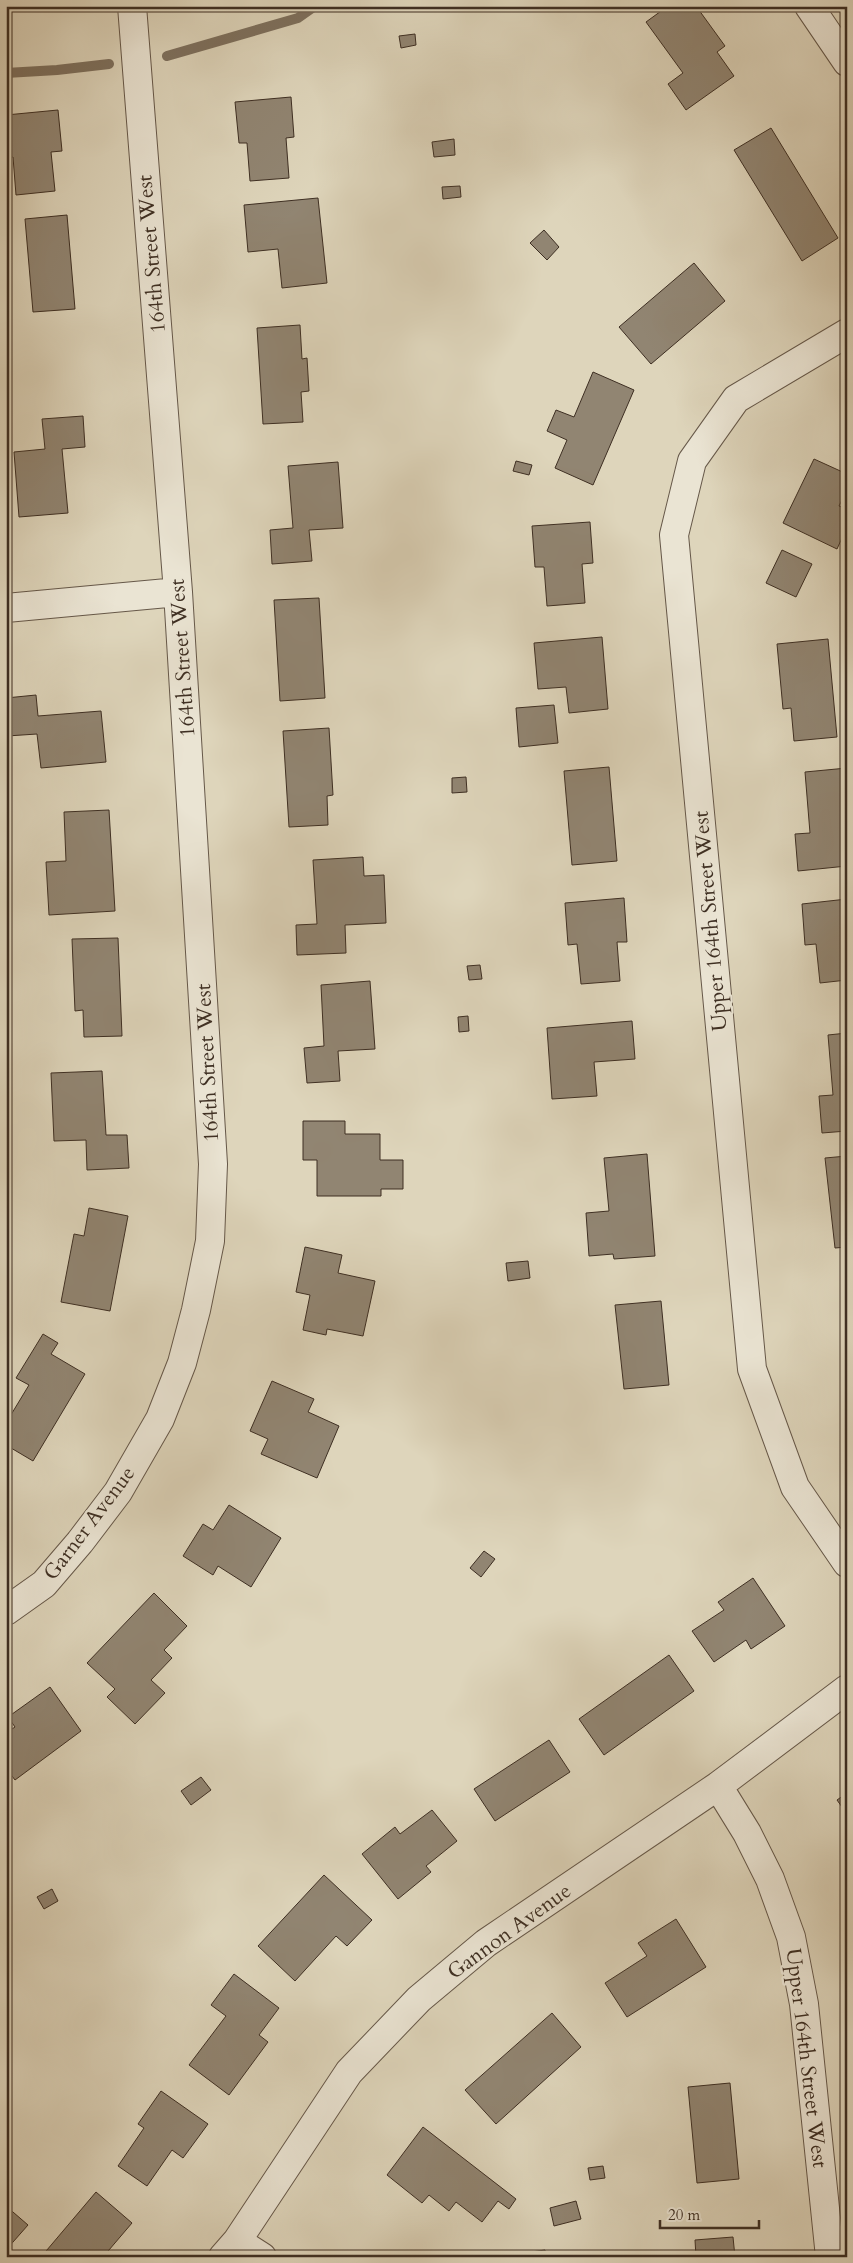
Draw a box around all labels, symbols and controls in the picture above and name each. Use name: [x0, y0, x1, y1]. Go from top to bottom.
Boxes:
street label: 164th Street West: [130, 173, 173, 334]
street label: 164th Street West: [162, 577, 202, 738]
street label: Upper 164th Street West: [686, 809, 735, 1032]
street label: 164th Street West: [189, 983, 226, 1143]
street label: Garner Avenue: [37, 1460, 142, 1586]
street label: Gannon Avenue: [441, 1877, 577, 1986]
street label: Upper 164th Street West: [779, 1947, 834, 2170]
scale bar: [660, 2198, 759, 2230]
text: 20 m: [668, 2205, 700, 2225]

